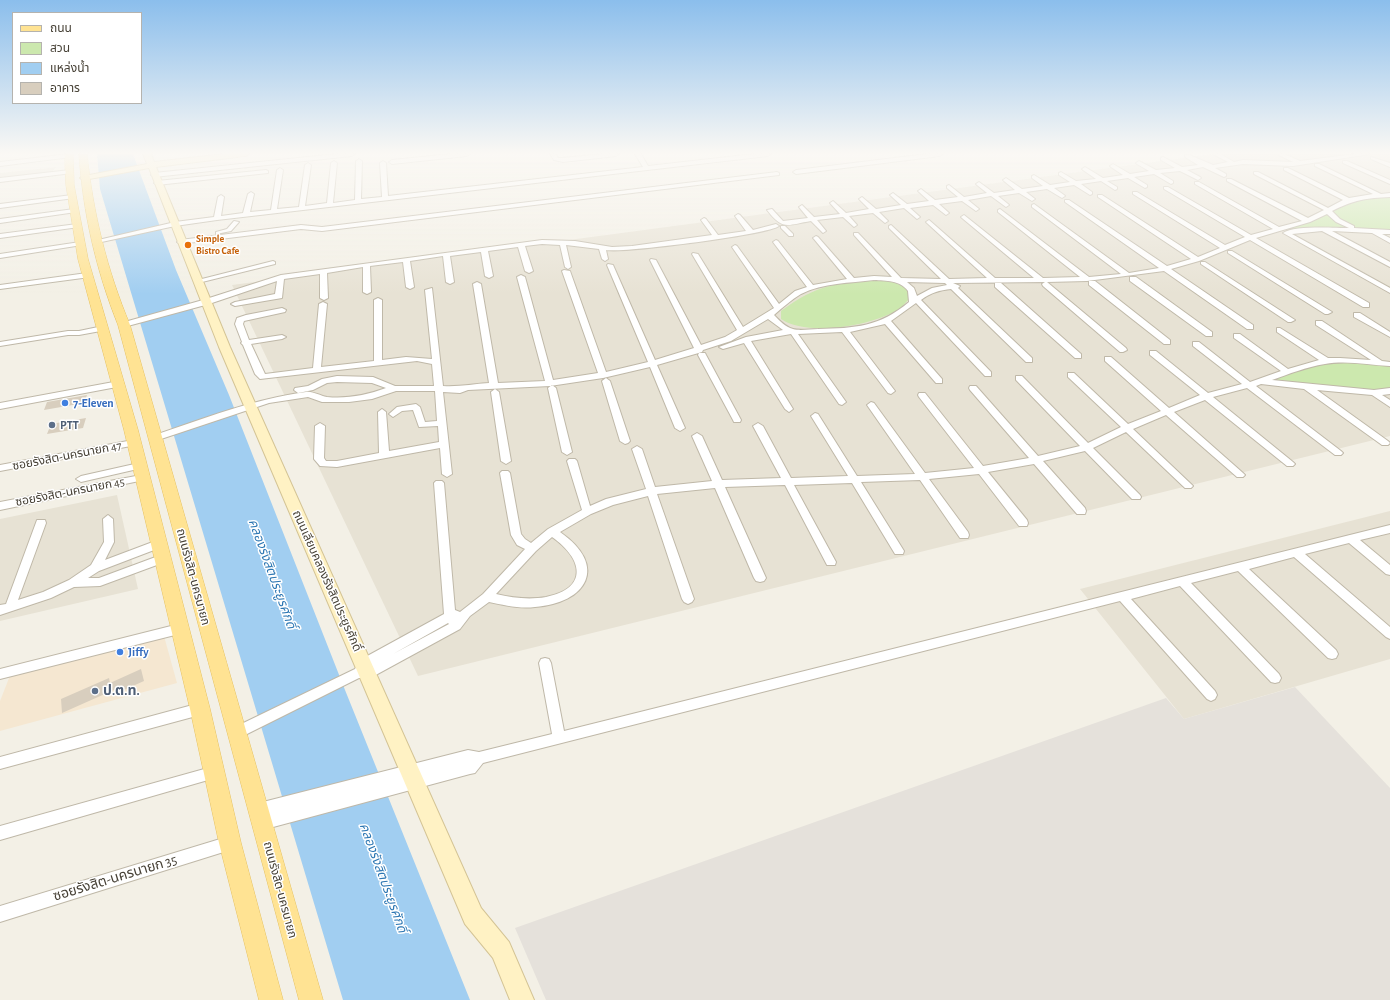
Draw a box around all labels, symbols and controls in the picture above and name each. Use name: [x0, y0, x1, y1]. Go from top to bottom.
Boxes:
legend: [12, 12, 142, 104]
text: ถนน: [50, 22, 72, 34]
text: สวน: [50, 42, 70, 54]
text: แหล่งน้ำ: [50, 62, 89, 74]
text: อาคาร: [50, 82, 80, 94]
place label: Simple Bistro Cafe: [196, 233, 239, 256]
marker: Simple Bistro Cafe: [183, 240, 193, 250]
place label: 7-Eleven: [73, 396, 114, 410]
marker: 7-Eleven: [60, 398, 70, 408]
place label: PTT: [60, 418, 79, 432]
marker: PTT: [47, 420, 57, 430]
street label: ซอยรังสิต-นครนายก 47: [11, 438, 123, 474]
street label: ซอยรังสิต-นครนายก 45: [14, 474, 126, 510]
street label: ถนนเลียบคลองรังสิตประยูรศักดิ์: [289, 508, 365, 654]
water label: คลองรังสิตประยูรศักดิ์: [245, 517, 299, 631]
street label: ถนนรังสิต-นครนายก: [173, 527, 213, 627]
place label: Jiffy: [128, 645, 149, 659]
marker: Jiffy: [115, 647, 125, 657]
place label: ป.ต.ท.: [103, 683, 140, 699]
marker: ป.ต.ท.: [90, 686, 100, 696]
water label: คลองรังสิตประยูรศักดิ์: [356, 821, 410, 935]
street label: ถนนรังสิต-นครนายก: [260, 840, 300, 940]
street label: ซอยรังสิต-นครนายก 35: [51, 851, 179, 905]

